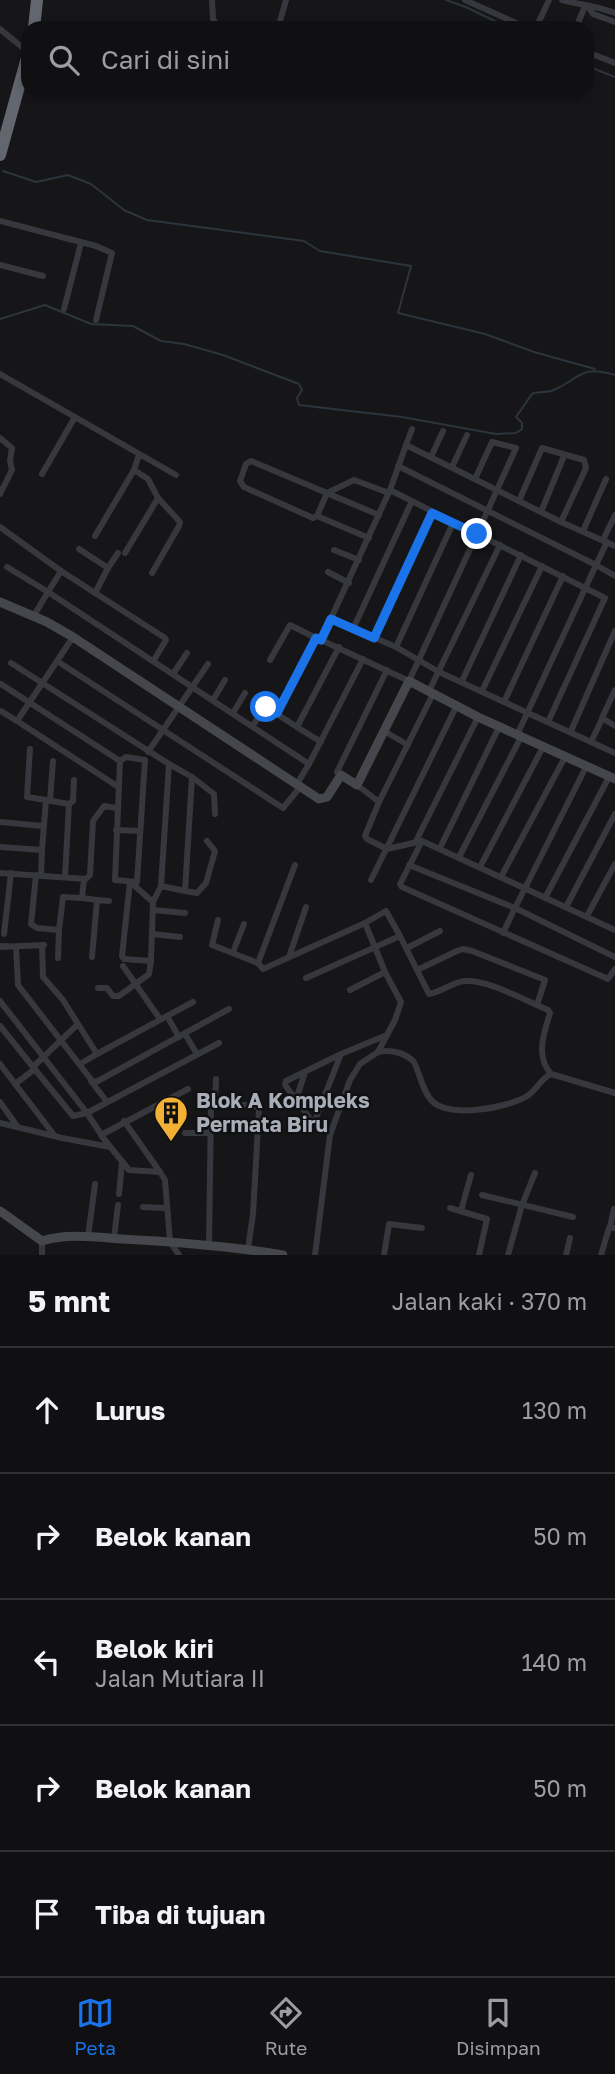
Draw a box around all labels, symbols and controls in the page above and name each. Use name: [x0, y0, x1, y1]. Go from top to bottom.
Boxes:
search box: [21, 21, 594, 98]
icon: search: [45, 41, 83, 79]
text: Cari di sini: [101, 44, 230, 75]
route end: [461, 518, 492, 549]
route start: [250, 691, 281, 722]
place label: Blok A Kompleks Permata Biru: [196, 1087, 370, 1137]
building icon: Blok A Kompleks Permata Biru: [152, 1094, 190, 1143]
text: 5 mnt: [28, 1283, 110, 1319]
text: Jalan kaki · 370 m: [392, 1287, 587, 1315]
icon: ahead: [28, 1391, 66, 1429]
text: Lurus: [95, 1395, 165, 1426]
text: 130 m: [522, 1396, 587, 1424]
icon: right: [28, 1517, 66, 1555]
text: Belok kanan: [95, 1521, 251, 1552]
text: 50 m: [533, 1522, 587, 1550]
text: Belok kiri: [95, 1633, 214, 1664]
icon: left: [28, 1643, 66, 1681]
text: 140 m: [521, 1648, 587, 1676]
text: Jalan Mutiara II: [95, 1664, 265, 1692]
icon: right: [28, 1769, 66, 1807]
text: Belok kanan: [95, 1773, 251, 1804]
text: 50 m: [533, 1774, 587, 1802]
icon: arrive: [28, 1895, 66, 1933]
text: Tiba di tujuan: [95, 1899, 265, 1930]
tab: Peta: [74, 1994, 116, 2059]
tab: Rute: [265, 1994, 307, 2059]
tab: Disimpan: [456, 1994, 541, 2059]

